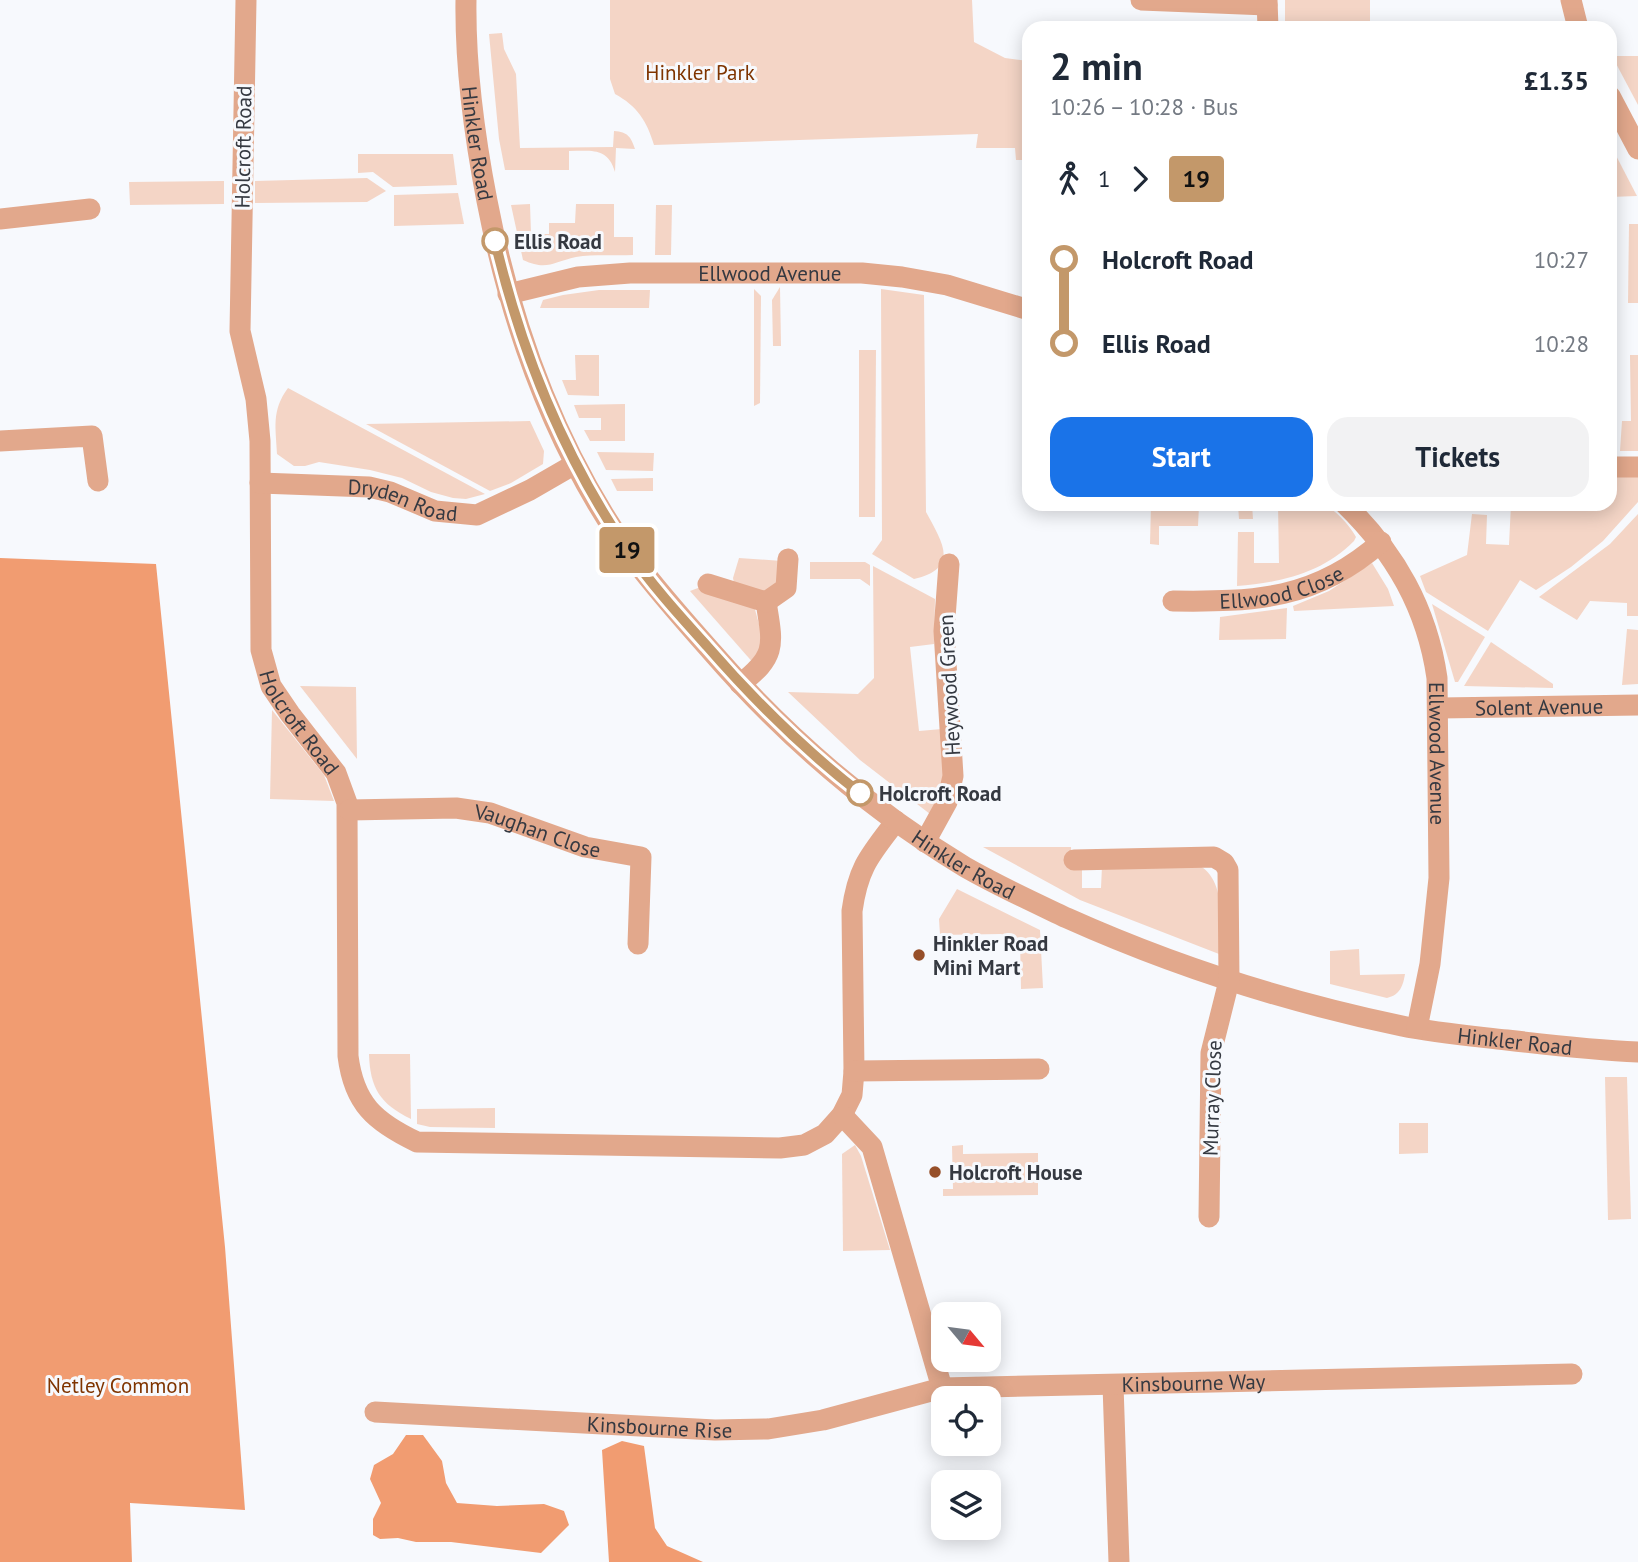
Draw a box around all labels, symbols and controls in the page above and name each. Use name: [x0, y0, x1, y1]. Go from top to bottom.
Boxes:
text: 2 min: [1050, 41, 1143, 90]
park label: Hinkler Park: [645, 59, 755, 86]
text: £1.35: [1524, 64, 1589, 97]
street label: Holcroft Road: [228, 85, 258, 209]
street label: Hinkler Road: [456, 85, 500, 203]
text: 10:26 – 10:28 · Bus: [1050, 92, 1238, 121]
icon: walk: [1050, 160, 1088, 198]
icon: forward: [1121, 160, 1159, 198]
text: 19: [1183, 163, 1210, 194]
text: 1: [1098, 164, 1111, 193]
marker: Ellis Road: [482, 228, 508, 254]
place label: Ellis Road: [514, 228, 602, 255]
text: Holcroft Road: [1102, 243, 1254, 276]
text: 10:27: [1534, 245, 1589, 274]
street label: Ellwood Avenue: [698, 260, 841, 287]
text: Ellis Road: [1102, 327, 1211, 360]
text: 10:28: [1534, 329, 1589, 358]
button: Start: [1050, 417, 1313, 497]
button: Tickets: [1327, 417, 1589, 497]
street label: Dryden Road: [347, 473, 459, 527]
line badge: 19: [596, 527, 658, 573]
text: 19: [613, 534, 641, 565]
street label: Ellwood Close: [1219, 559, 1348, 614]
street label: Heywood Green: [932, 614, 966, 756]
street label: Holcroft Road: [254, 667, 346, 780]
street label: Ellwood Avenue: [1424, 682, 1452, 825]
street label: Solent Avenue: [1475, 692, 1603, 721]
marker: Holcroft Road: [847, 780, 873, 806]
place label: Holcroft Road: [879, 780, 1001, 807]
street label: Vaughan Close: [472, 797, 603, 863]
street label: Hinkler Road: [907, 823, 1020, 905]
place label: Hinkler Road Mini Mart: [933, 930, 1048, 981]
marker: Hinkler Road Mini Mart: [911, 947, 927, 963]
street label: Hinkler Road: [1456, 1021, 1574, 1061]
street label: Murray Close: [1196, 1039, 1228, 1157]
place label: Holcroft House: [949, 1159, 1083, 1186]
marker: Holcroft House: [927, 1164, 943, 1180]
north arrow: [931, 1302, 1001, 1372]
map controls: [931, 1302, 1001, 1540]
street label: Kinsbourne Way: [1121, 1367, 1266, 1398]
park label: Netley Common: [47, 1372, 189, 1399]
button: locate: [931, 1386, 1001, 1456]
street label: Kinsbourne Rise: [586, 1410, 732, 1444]
button: layers: [931, 1470, 1001, 1540]

